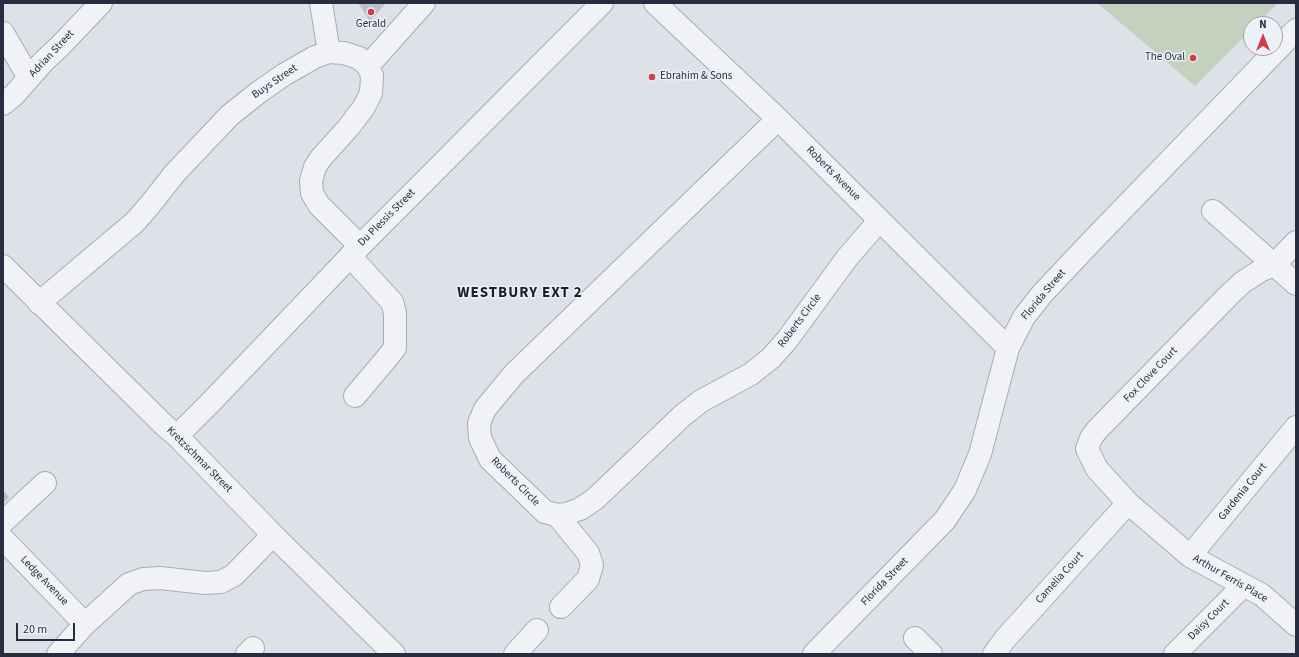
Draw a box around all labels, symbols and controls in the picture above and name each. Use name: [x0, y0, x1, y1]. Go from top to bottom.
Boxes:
marker: Gerald: [366, 7, 376, 17]
north arrow: [1243, 16, 1283, 56]
text: N: [1259, 17, 1267, 32]
place label: Gerald: [356, 18, 386, 32]
street label: Adrian Street: [27, 28, 77, 80]
place label: The Oval: [1145, 51, 1185, 65]
marker: The Oval: [1188, 53, 1198, 63]
street label: Buys Street: [250, 62, 300, 102]
place label: Ebrahim & Sons: [660, 70, 732, 84]
marker: Ebrahim & Sons: [647, 72, 657, 82]
street label: Roberts Avenue: [803, 144, 863, 204]
street label: Du Plessis Street: [356, 187, 418, 249]
street label: Florida Street: [1019, 267, 1069, 323]
district label: WESTBURY EXT 2: [457, 285, 583, 303]
street label: Roberts Circle: [776, 292, 824, 350]
street label: Fox Clove Court: [1121, 345, 1181, 405]
street label: Kretzschmar Street: [163, 424, 235, 496]
street label: Roberts Circle: [488, 455, 542, 509]
street label: Gardenia Court: [1216, 461, 1270, 523]
street label: Camelia Court: [1033, 549, 1087, 607]
street label: Arthur Ferris Place: [1190, 552, 1270, 606]
street label: Ledge Avenue: [17, 553, 71, 609]
street label: Florida Street: [859, 555, 911, 609]
street label: Daisy Court: [1186, 597, 1232, 643]
scale bar: [18, 615, 77, 641]
text: 20 m: [23, 621, 47, 638]

